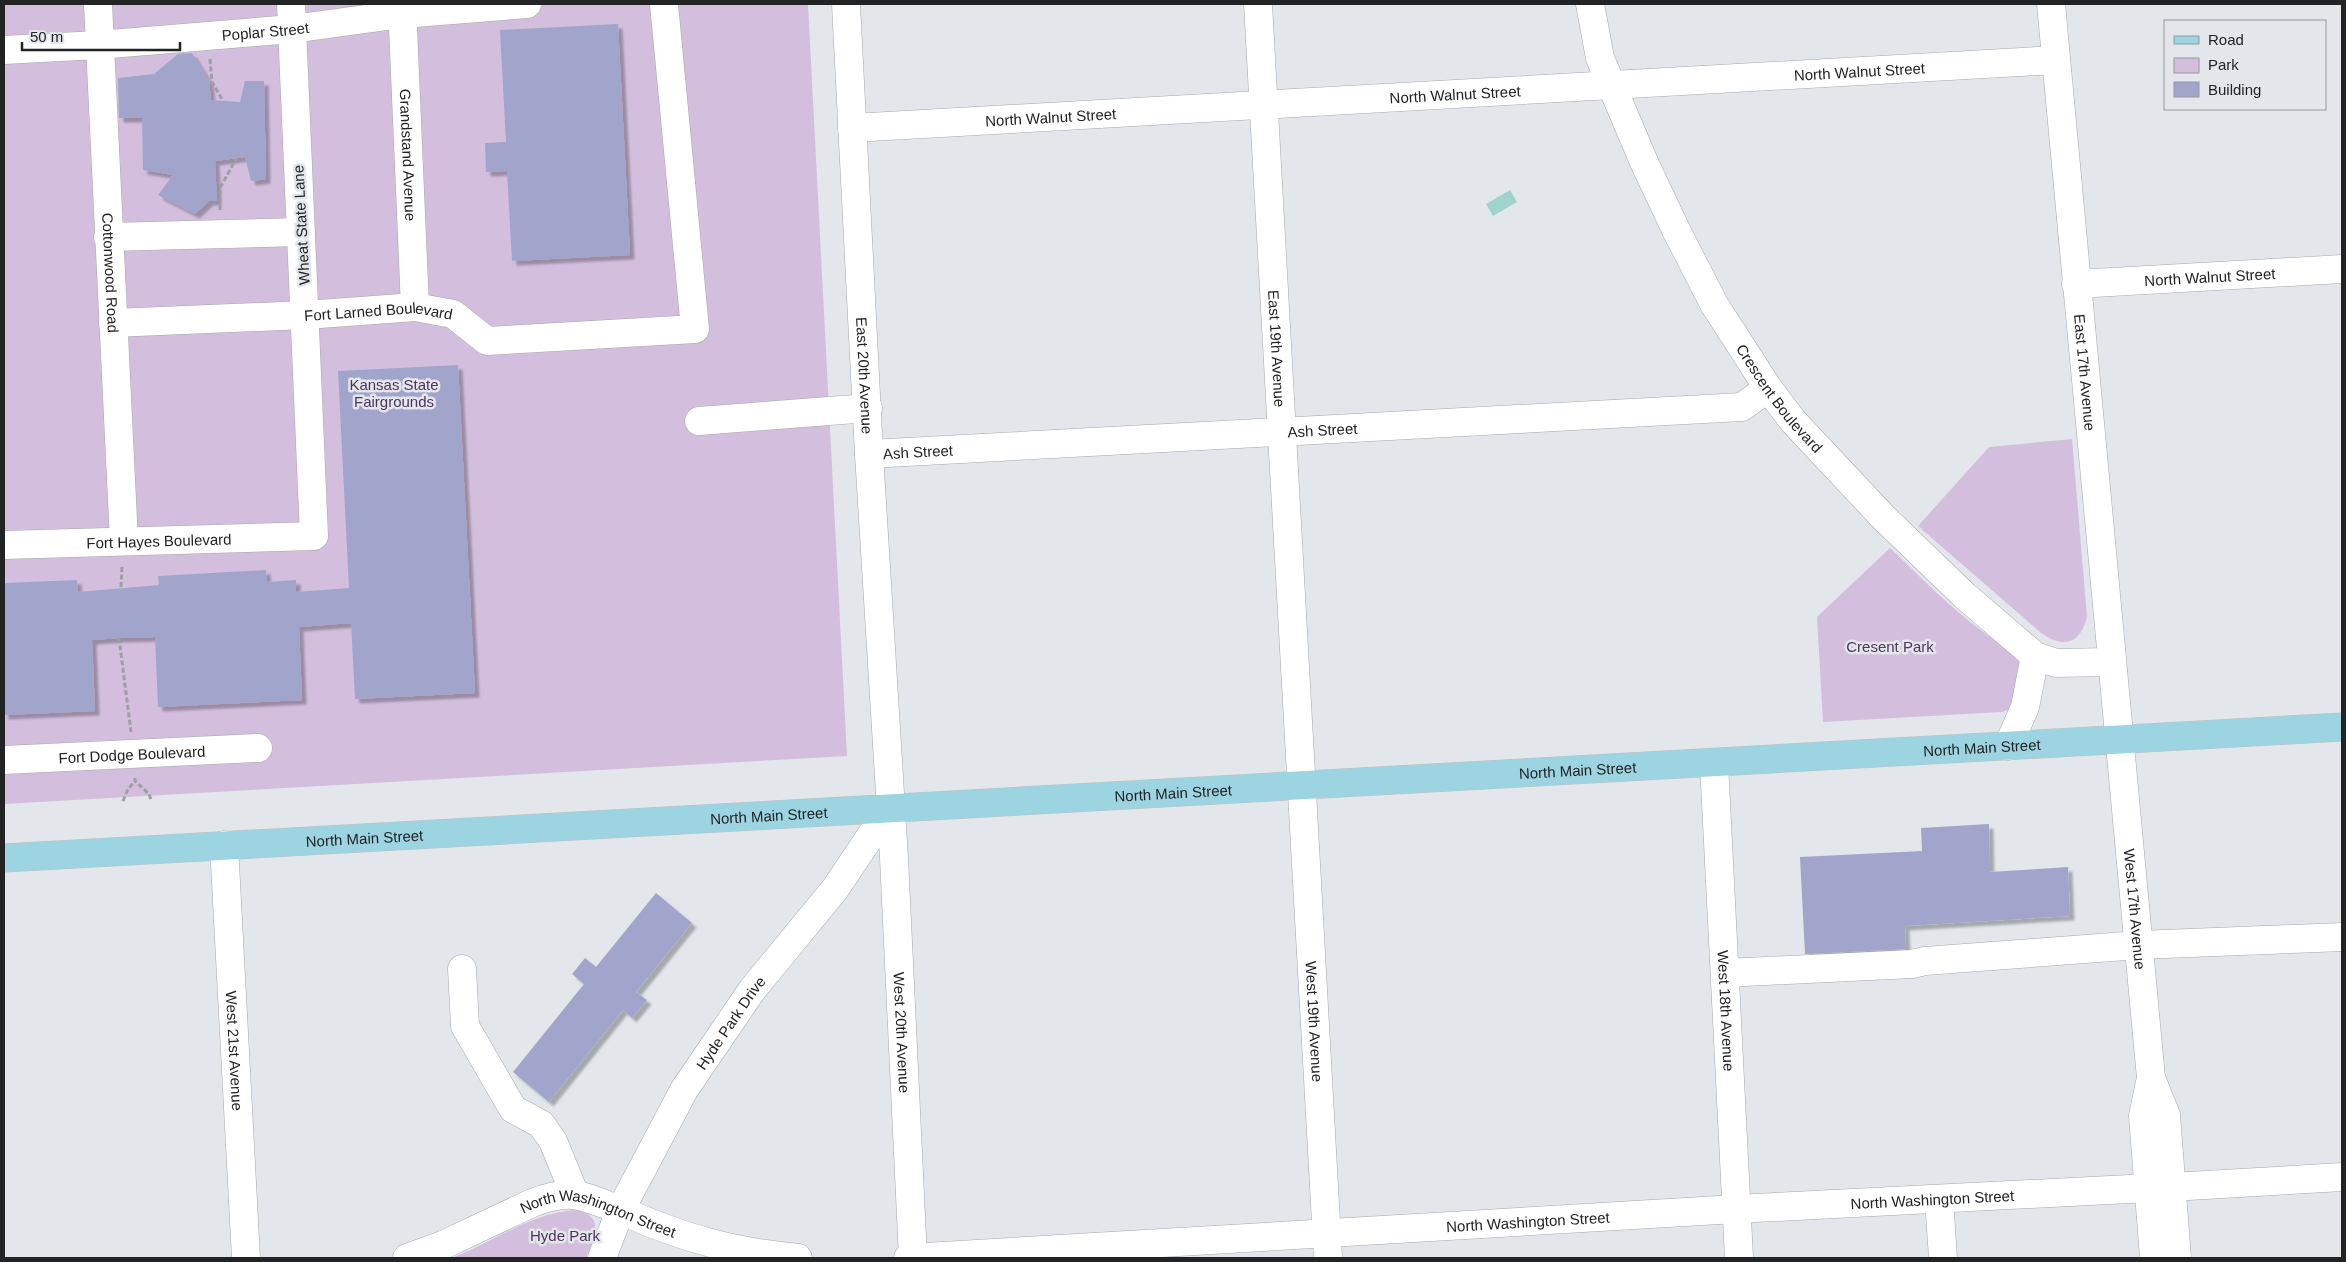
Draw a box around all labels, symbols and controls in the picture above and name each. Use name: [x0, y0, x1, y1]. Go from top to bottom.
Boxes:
street label: Poplar Street: [221, 18, 311, 43]
scale bar: [22, 20, 180, 52]
legend: [2164, 20, 2326, 110]
text: 50 m: [30, 28, 63, 45]
text: Road: [2208, 31, 2244, 48]
text: Park: [2208, 56, 2239, 73]
street label: North Walnut Street: [1793, 59, 1926, 83]
text: Building: [2208, 81, 2261, 98]
street label: North Walnut Street: [1389, 82, 1522, 106]
street label: Grandstand Avenue: [397, 88, 420, 221]
street label: North Walnut Street: [985, 105, 1118, 129]
street label: Wheat State Lane: [289, 165, 313, 285]
street label: Cottonwood Road: [100, 212, 122, 333]
street label: North Walnut Street: [2144, 264, 2277, 289]
street label: East 19th Avenue: [1265, 289, 1289, 408]
street label: Fort Larned Boulevard: [304, 298, 454, 324]
street label: East 17th Avenue: [2071, 313, 2099, 432]
street label: East 20th Avenue: [854, 316, 876, 435]
street label: Crescent Boulevard: [1733, 341, 1826, 456]
park label: Kansas State Fairgrounds: [349, 376, 439, 410]
street label: Ash Street: [1287, 419, 1359, 440]
street label: Ash Street: [882, 441, 954, 462]
street label: Fort Hayes Boulevard: [86, 530, 232, 551]
park label: Cresent Park: [1846, 638, 1934, 655]
street label: North Main Street: [1923, 735, 2042, 759]
street label: Fort Dodge Boulevard: [58, 742, 206, 766]
street label: North Main Street: [1518, 758, 1638, 782]
street label: North Main Street: [1114, 781, 1233, 804]
street label: North Main Street: [710, 803, 829, 827]
street label: North Main Street: [305, 826, 424, 850]
street label: West 17th Avenue: [2121, 848, 2149, 970]
street label: West 18th Avenue: [1715, 950, 1738, 1072]
street label: West 19th Avenue: [1303, 960, 1327, 1082]
street label: West 20th Avenue: [891, 971, 914, 1093]
street label: Hyde Park Drive: [692, 973, 768, 1072]
street label: West 21st Avenue: [223, 990, 247, 1111]
street label: North Washington Street: [517, 1186, 679, 1240]
street label: North Washington Street: [1850, 1186, 2015, 1212]
street label: North Washington Street: [1446, 1208, 1611, 1235]
park label: Hyde Park: [530, 1227, 601, 1244]

